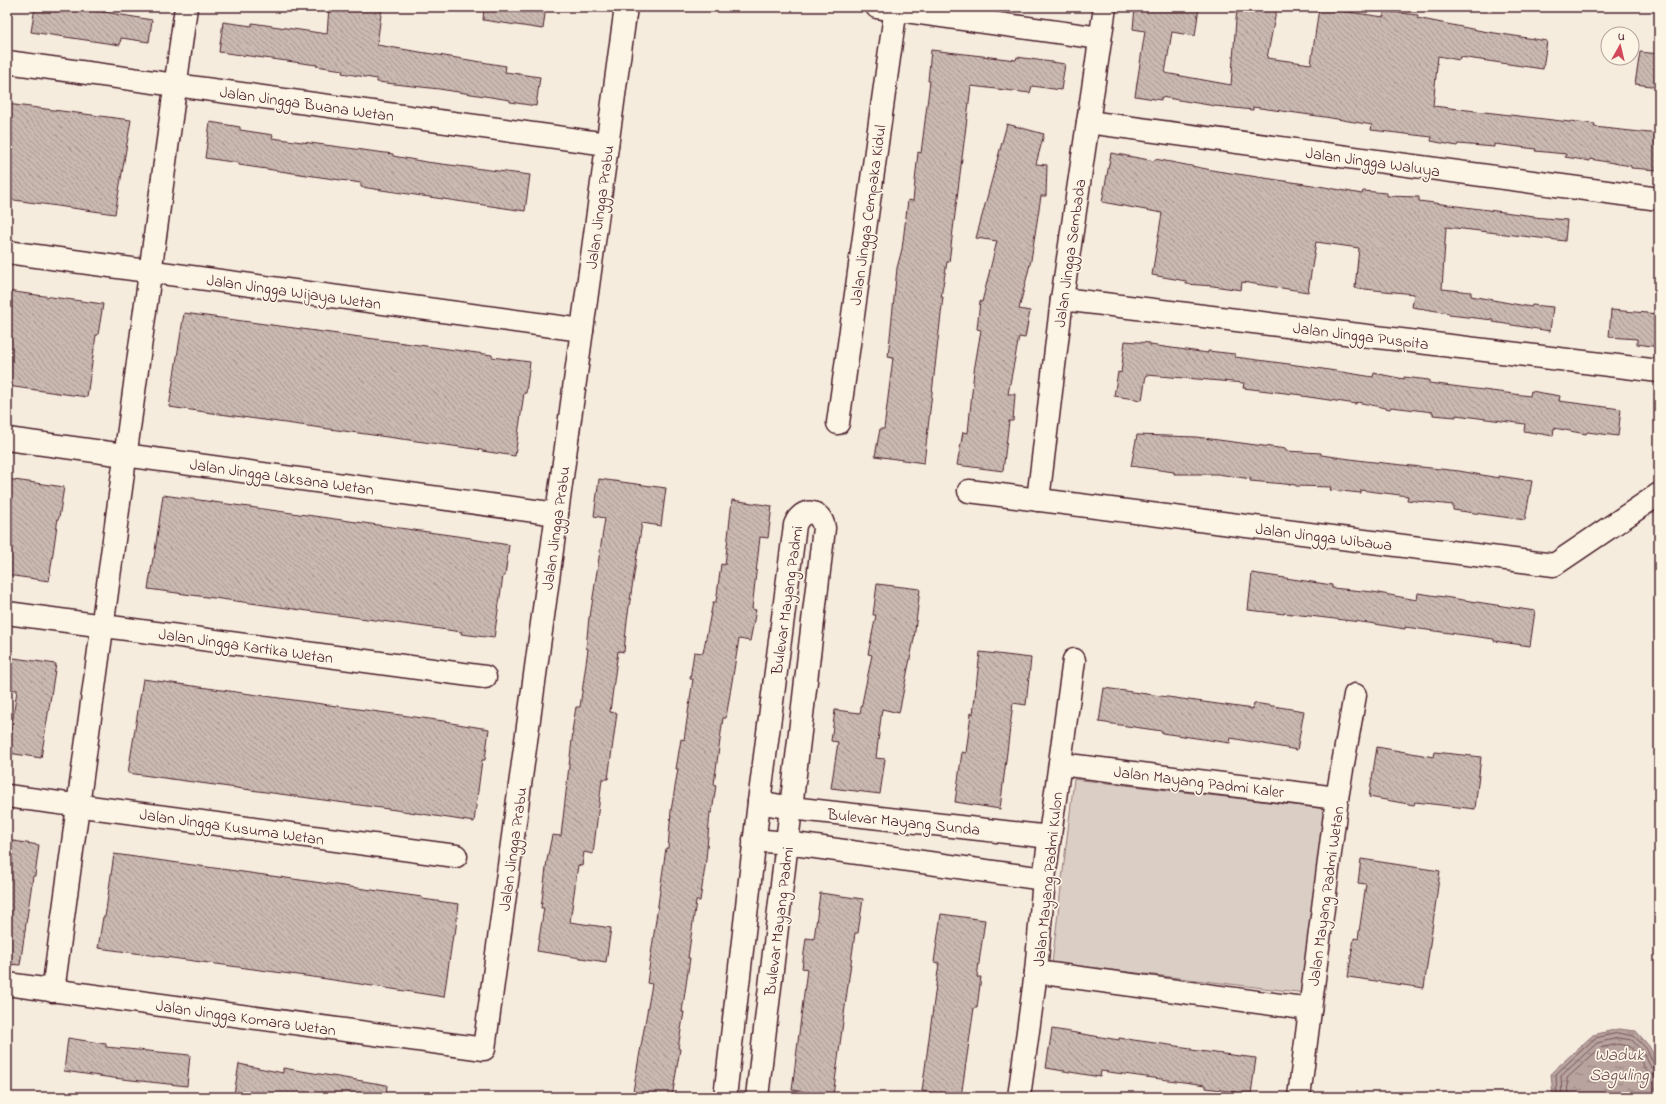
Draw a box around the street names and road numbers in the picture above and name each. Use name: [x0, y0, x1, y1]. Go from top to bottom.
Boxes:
street label: Jalan Jingga Buana Wetan: [218, 81, 396, 129]
street label: Jalan Jingga Cempaka Kidul: [844, 123, 894, 307]
street label: Jalan Jingga Waluya: [1304, 142, 1442, 184]
street label: Jalan Jingga Prabu: [580, 144, 622, 271]
street label: Jalan Jingga Sembada: [1049, 177, 1093, 329]
street label: Jalan Jingga Wijaya Wetan: [205, 269, 383, 317]
street label: Jalan Jingga Puspita: [1292, 317, 1430, 357]
street label: Jalan Jingga Laksana Wetan: [188, 453, 375, 503]
street label: Jalan Jingga Prabu: [536, 465, 578, 592]
street label: Jalan Jingga Wibawa: [1254, 518, 1394, 558]
street label: Bulevar Mayang Padmi: [766, 524, 810, 677]
street label: Jalan Jingga Kartika Wetan: [157, 623, 335, 671]
street label: Jalan Mayang Padmi Kaler: [1112, 761, 1285, 805]
street label: Jalan Jingga Prabu: [493, 786, 535, 913]
street label: Jalan Mayang Padmi Kulon: [1028, 791, 1070, 968]
street label: Jalan Jingga Kusuma Wetan: [138, 803, 326, 853]
street label: Bulevar Mayang Sunda: [825, 803, 981, 843]
street label: Jalan Mayang Padmi Wetan: [1302, 805, 1351, 988]
street label: Bulevar Mayang Padmi: [759, 845, 801, 998]
street label: Jalan Jingga Komara Wetan: [154, 994, 337, 1044]

